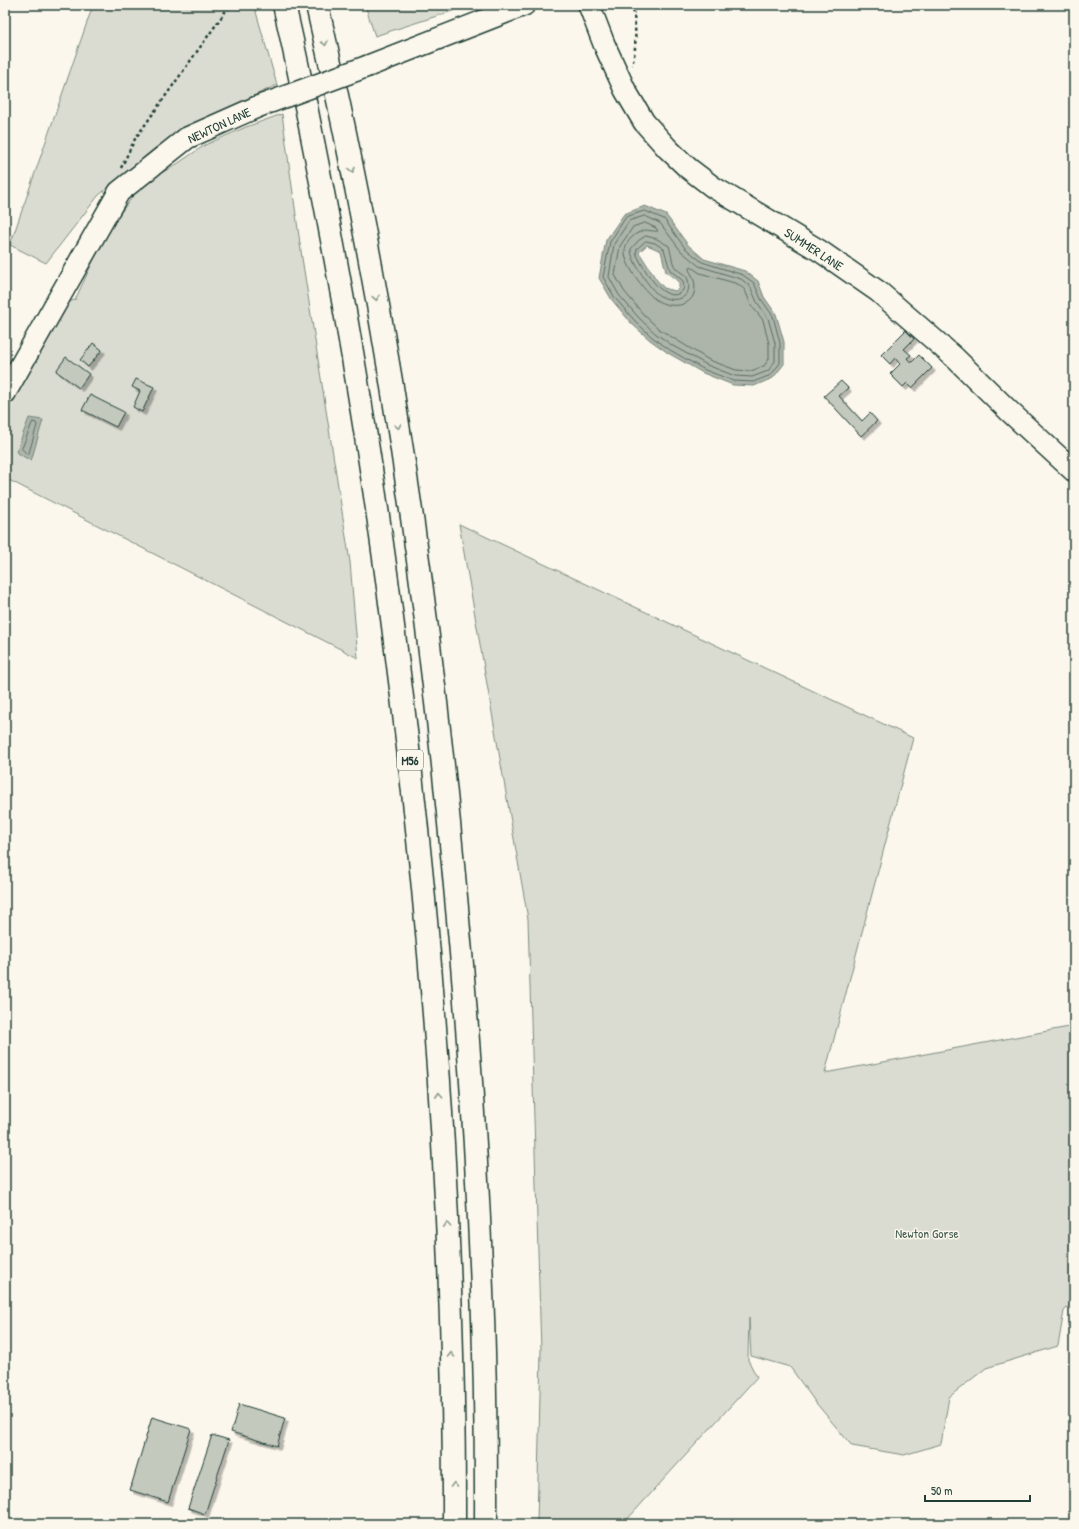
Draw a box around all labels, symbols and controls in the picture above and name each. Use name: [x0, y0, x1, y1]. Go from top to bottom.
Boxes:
one-way arrow: [321, 40, 329, 46]
street label: NEWTON LANE: [185, 102, 254, 147]
one-way arrow: [347, 167, 356, 173]
street label: SUMMER LANE: [781, 223, 847, 275]
one-way arrow: [371, 295, 379, 301]
one-way arrow: [393, 423, 402, 429]
road number: M56: [397, 750, 423, 770]
one-way arrow: [435, 1092, 444, 1098]
one-way arrow: [442, 1222, 451, 1228]
park label: Newton Gorse: [895, 1224, 959, 1242]
one-way arrow: [447, 1352, 455, 1358]
scale bar: [925, 1477, 1030, 1503]
one-way arrow: [450, 1482, 458, 1488]
text: 50 m: [931, 1482, 952, 1499]

